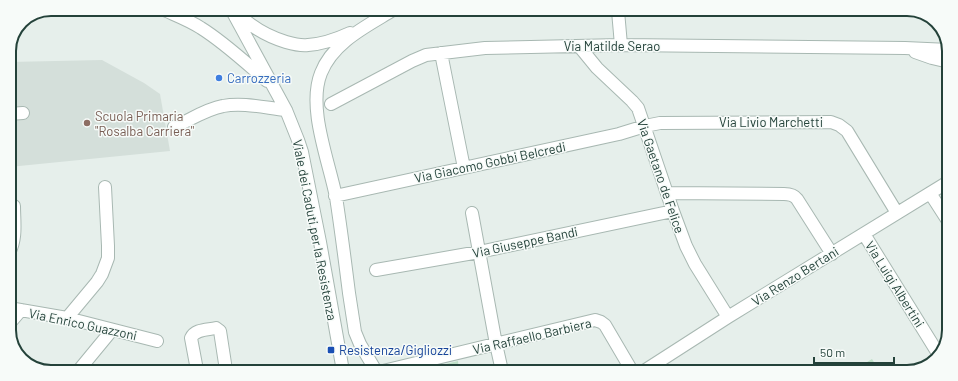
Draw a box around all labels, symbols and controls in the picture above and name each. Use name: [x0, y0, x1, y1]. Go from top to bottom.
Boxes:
street label: Via Matilde Serao: [564, 38, 660, 54]
place label: Carrozzeria: [227, 70, 291, 86]
marker: Carrozzeria: [214, 73, 224, 83]
place label: Scuola Primaria "Rosalba Carriera": [95, 108, 195, 139]
street label: Via Livio Marchetti: [719, 114, 823, 130]
street label: Via Gaetano de Felice: [634, 117, 688, 235]
marker: Scuola Primaria "Rosalba Carriera": [82, 118, 92, 128]
street label: Viale dei Caduti per la Resistenza: [290, 138, 340, 322]
street label: Via Giacomo Gobbi Belcredi: [413, 138, 567, 186]
street label: Via Giuseppe Bandi: [471, 223, 579, 261]
street label: Via Luigi Albertini: [862, 238, 928, 330]
street label: Via Renzo Bertani: [749, 243, 841, 309]
street label: Via Enrico Guazzoni: [27, 305, 139, 343]
street label: Via Raffaello Barbiera: [471, 315, 593, 357]
scale bar: [814, 339, 894, 365]
place label: Resistenza/Gigliozzi: [339, 342, 452, 358]
marker: Resistenza/Gigliozzi: [326, 345, 336, 355]
text: 50 m: [820, 345, 845, 359]

